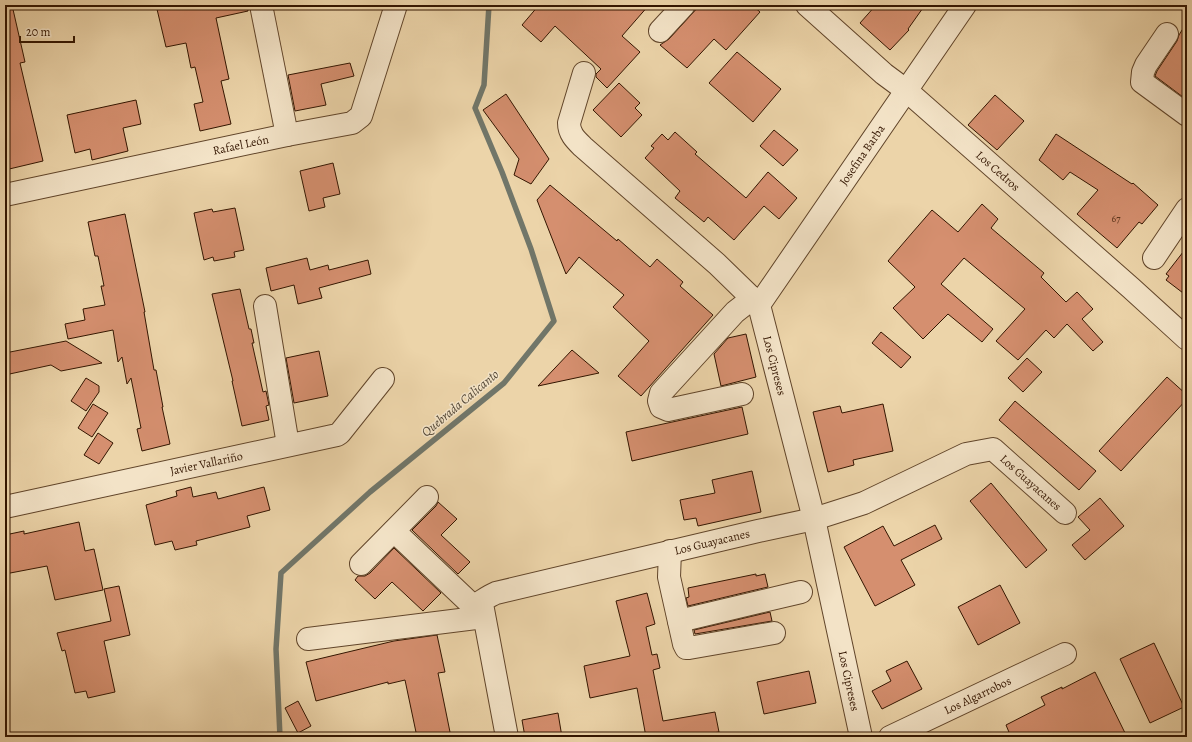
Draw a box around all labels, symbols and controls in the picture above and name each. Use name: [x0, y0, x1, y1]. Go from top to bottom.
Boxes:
scale bar: [20, 18, 74, 44]
text: 20 m: [26, 24, 50, 40]
street label: Josefina Barba: [836, 121, 889, 188]
street label: Rafael León: [211, 131, 271, 159]
street label: Los Cedros: [972, 147, 1023, 195]
house number: 67: [1112, 212, 1121, 225]
street label: Los Cipreses: [759, 334, 790, 397]
water label: Quebrada Calicanto: [418, 366, 502, 440]
street label: Javier Vallariño: [168, 448, 244, 479]
street label: Los Guayacanes: [997, 451, 1065, 514]
street label: Los Guayacanes: [673, 525, 752, 559]
street label: Los Cipreses: [835, 649, 863, 713]
street label: Los Algarrobos: [941, 673, 1014, 718]

